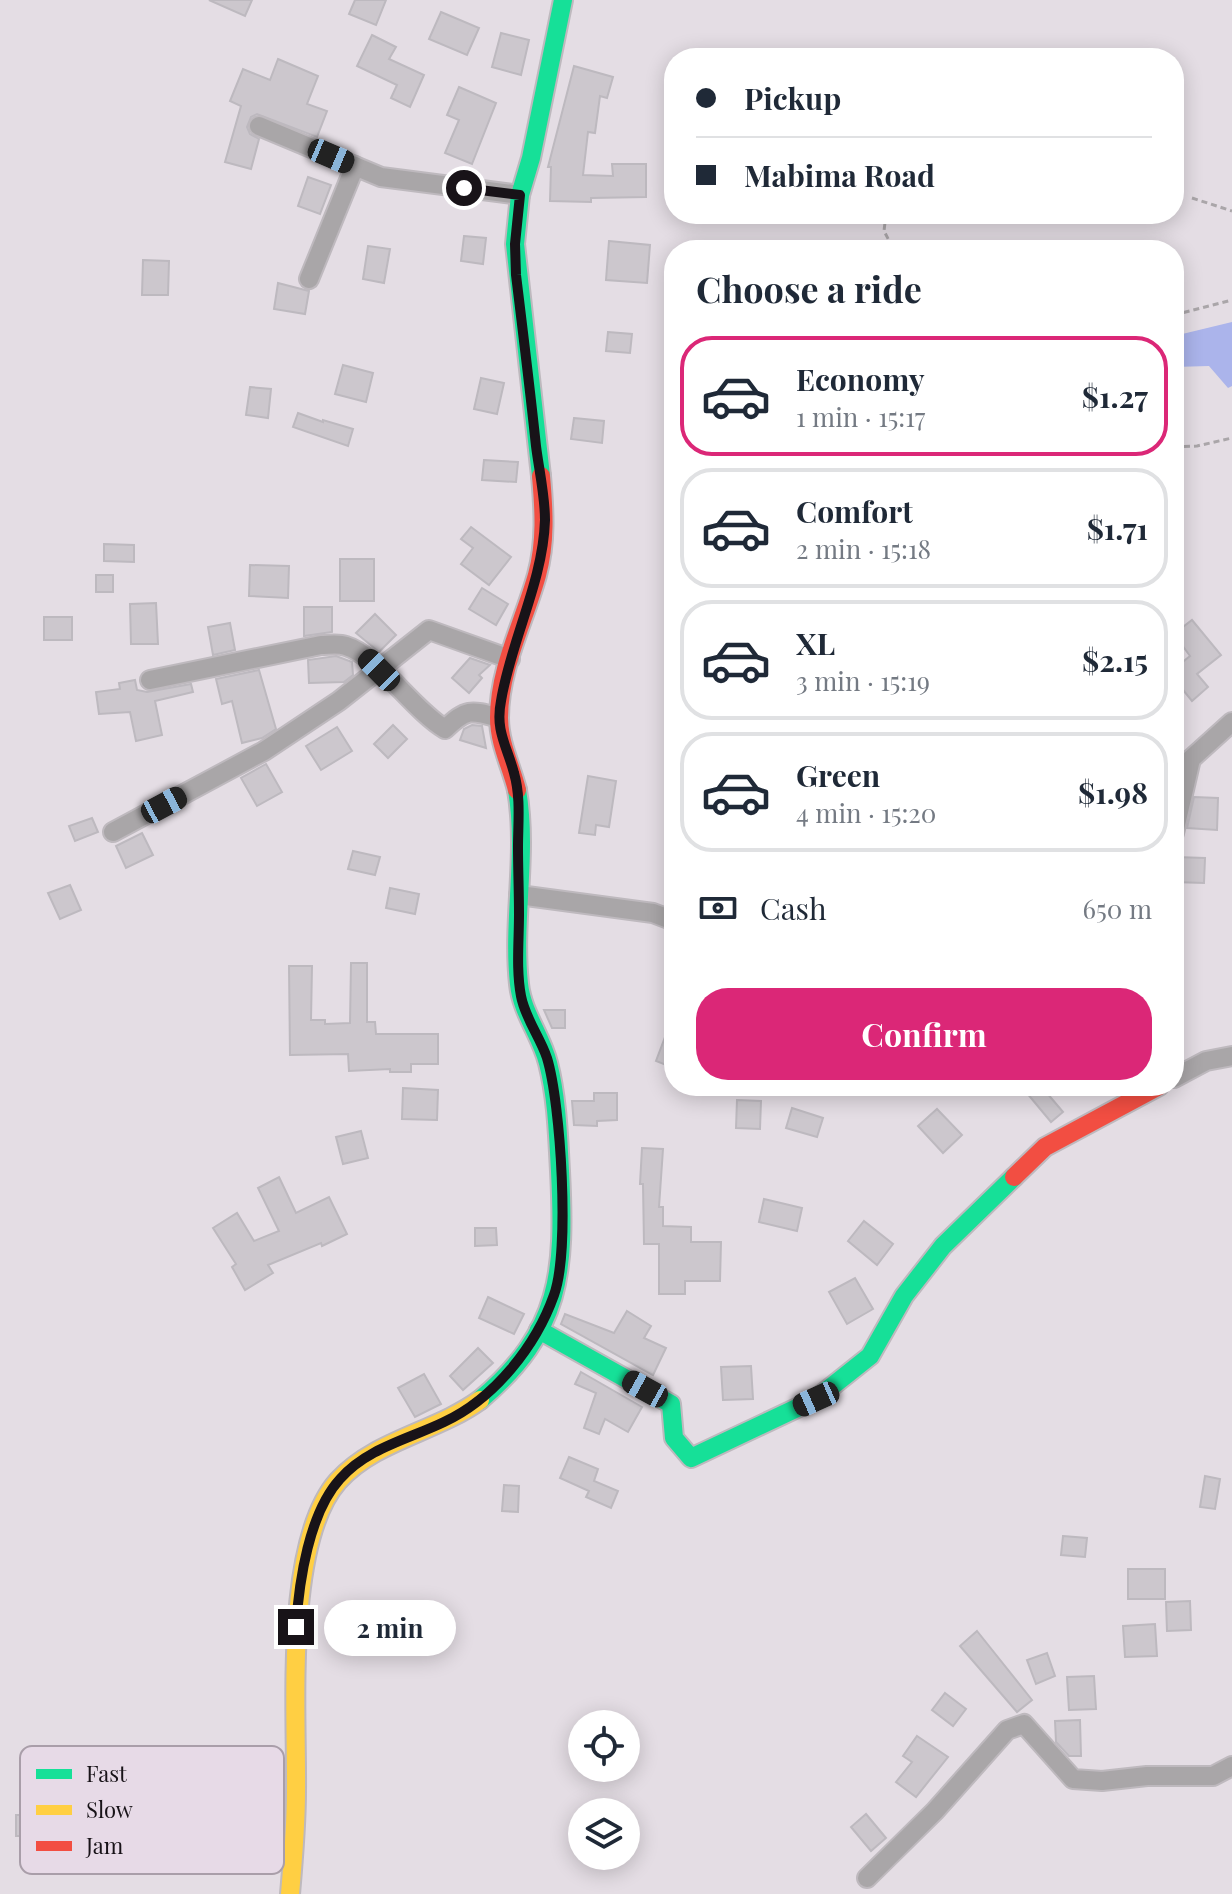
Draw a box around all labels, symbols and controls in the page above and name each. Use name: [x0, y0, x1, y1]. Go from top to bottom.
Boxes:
text: Pickup: [744, 78, 841, 118]
car: [304, 136, 358, 176]
text: Mabima Road: [744, 155, 935, 195]
route start: [446, 170, 482, 206]
text: Choose a ride: [696, 264, 922, 312]
text: Economy: [796, 359, 925, 399]
icon: car: [700, 360, 772, 432]
text: $1.27: [1082, 376, 1148, 416]
text: 1 min · 15:17: [796, 399, 925, 434]
text: Comfort: [796, 491, 913, 531]
icon: car: [700, 492, 772, 564]
text: $1.71: [1087, 508, 1148, 548]
text: 2 min · 15:18: [796, 531, 931, 566]
text: XL: [796, 623, 835, 663]
icon: car: [700, 624, 772, 696]
text: $2.15: [1082, 640, 1148, 680]
car: [354, 645, 404, 695]
text: 3 min · 15:19: [796, 663, 930, 698]
text: Green: [796, 755, 880, 795]
icon: car: [700, 756, 772, 828]
text: $1.98: [1078, 772, 1148, 812]
car: [137, 783, 191, 827]
text: 4 min · 15:20: [796, 795, 936, 830]
icon: cash: [696, 886, 740, 930]
text: Cash: [760, 888, 827, 928]
text: 650 m: [1083, 891, 1152, 926]
button: Confirm: [696, 988, 1152, 1080]
car: [618, 1367, 672, 1411]
car: [789, 1378, 843, 1420]
callout: 2 min: [324, 1599, 456, 1655]
route end: [278, 1609, 314, 1645]
text: 2 min: [356, 1610, 424, 1645]
map controls: [568, 1710, 640, 1870]
button: locate: [568, 1710, 640, 1782]
legend: [20, 1746, 284, 1874]
text: Fast: [86, 1758, 128, 1788]
text: Slow: [86, 1794, 133, 1824]
button: layers: [568, 1798, 640, 1870]
text: Jam: [85, 1830, 124, 1860]

